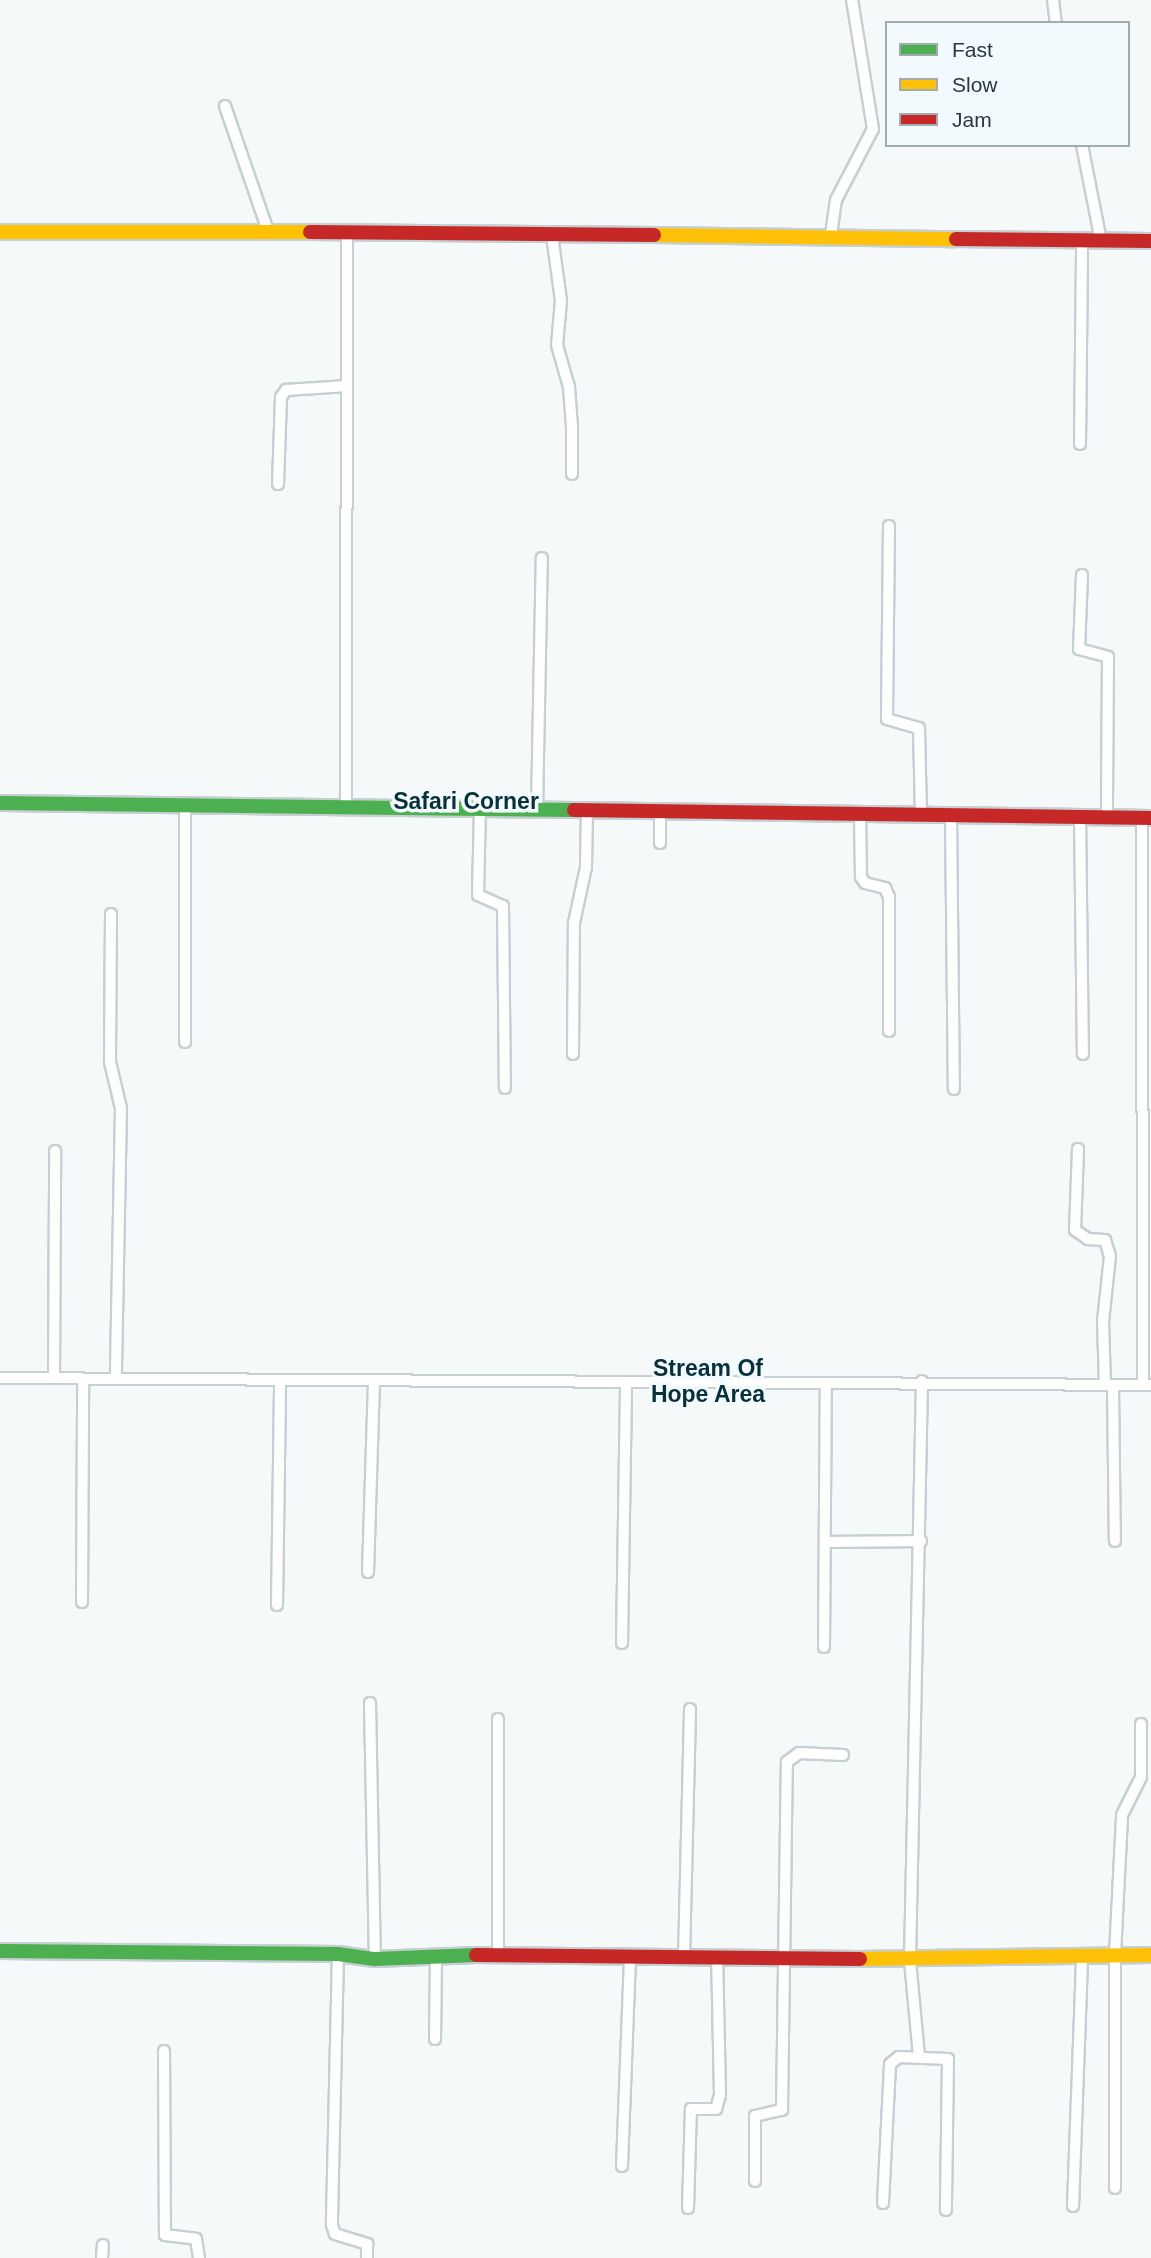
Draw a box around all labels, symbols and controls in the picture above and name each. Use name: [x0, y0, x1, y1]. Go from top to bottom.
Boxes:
legend: [885, 21, 1130, 147]
text: Fast: [952, 38, 993, 61]
text: Slow: [952, 73, 998, 96]
text: Jam: [952, 108, 992, 131]
district label: Safari Corner: [393, 787, 539, 815]
district label: Stream Of Hope Area: [650, 1354, 766, 1408]

